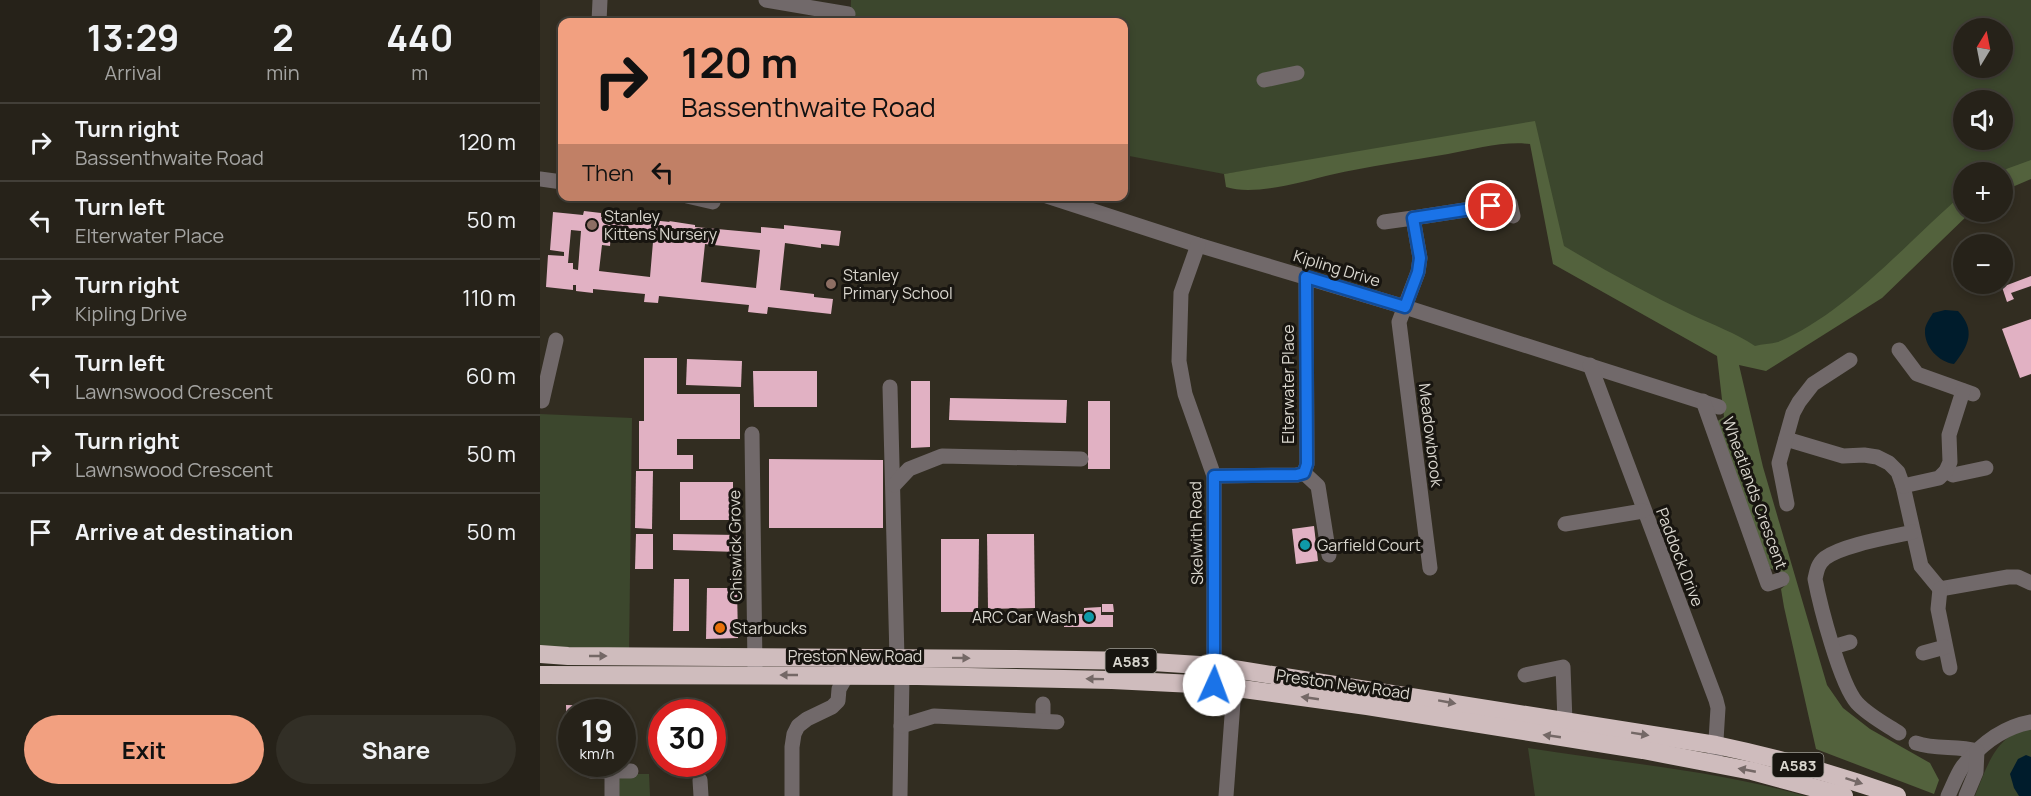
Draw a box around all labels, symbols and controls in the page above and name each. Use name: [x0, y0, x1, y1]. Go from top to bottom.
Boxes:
text: 13:29: [87, 13, 179, 62]
text: 2: [272, 13, 294, 62]
text: 440: [386, 13, 453, 62]
north arrow: [1953, 18, 2013, 78]
map controls: [1953, 18, 2013, 294]
text: 120 m: [681, 33, 798, 91]
icon: right: [582, 42, 660, 120]
text: Arrival: [105, 59, 162, 86]
text: min: [266, 59, 300, 86]
text: m: [411, 59, 428, 86]
text: Bassenthwaite Road: [681, 88, 936, 125]
button: sound: [1953, 90, 2013, 150]
text: Turn right: [75, 114, 180, 144]
icon: right: [24, 126, 57, 159]
text: 120 m: [458, 127, 516, 157]
text: Bassenthwaite Road: [75, 144, 264, 171]
icon: left: [646, 156, 679, 189]
text: Then: [582, 158, 634, 188]
button: +: [1953, 162, 2013, 222]
pin: [1465, 180, 1516, 231]
icon: arrive: [1474, 189, 1507, 222]
text: Turn left: [75, 192, 165, 222]
icon: left: [24, 204, 57, 237]
text: 50 m: [467, 205, 516, 235]
place label: Stanley Kittens Nursery: [604, 205, 718, 245]
marker: Stanley Kittens Nursery: [585, 218, 599, 232]
text: Elterwater Place: [75, 222, 224, 249]
button: −: [1953, 234, 2013, 294]
street label: Kipling Drive: [1291, 244, 1383, 292]
place label: Stanley Primary School: [843, 264, 953, 304]
text: Turn right: [75, 270, 180, 300]
marker: Stanley Primary School: [824, 277, 838, 291]
icon: right: [24, 282, 57, 315]
text: 110 m: [462, 283, 516, 313]
text: Kipling Drive: [75, 300, 187, 327]
street label: Elterwater Place: [1277, 324, 1299, 444]
text: Turn left: [75, 348, 165, 378]
icon: left: [24, 360, 57, 393]
text: 60 m: [466, 361, 516, 391]
text: Lawnswood Crescent: [75, 378, 273, 405]
street label: Meadowbrook: [1414, 382, 1448, 489]
street label: Wheatlands Crescent: [1717, 414, 1793, 572]
text: Turn right: [75, 426, 180, 456]
icon: right: [24, 438, 57, 471]
text: 50 m: [467, 439, 516, 469]
text: Lawnswood Crescent: [75, 456, 273, 483]
street label: Skelwith Road: [1184, 481, 1208, 585]
street label: Chiswick Grove: [723, 490, 747, 602]
street label: Paddock Drive: [1651, 505, 1709, 609]
icon: arrive: [24, 516, 57, 549]
text: Arrive at destination: [75, 517, 293, 547]
text: 50 m: [467, 517, 516, 547]
place label: Garfield Court: [1317, 534, 1421, 556]
marker: Garfield Court: [1298, 538, 1312, 552]
place label: ARC Car Wash: [972, 606, 1077, 628]
marker: ARC Car Wash: [1082, 610, 1096, 624]
place label: Starbucks: [732, 617, 807, 639]
marker: Starbucks: [713, 621, 727, 635]
street label: Preston New Road: [788, 645, 922, 667]
road number: A583: [1106, 649, 1156, 673]
one-way arrow: [589, 651, 608, 661]
one-way arrow: [952, 653, 971, 663]
position arrow: [1182, 653, 1246, 717]
street label: Preston New Road: [1275, 664, 1411, 704]
one-way arrow: [779, 670, 798, 680]
one-way arrow: [1085, 674, 1104, 684]
one-way arrow: [1300, 693, 1319, 703]
one-way arrow: [1438, 698, 1457, 707]
speed limit sign: 30: [648, 699, 726, 777]
text: 19: [581, 710, 613, 751]
button: Exit: [24, 715, 264, 784]
button: Share: [276, 715, 516, 784]
one-way arrow: [1630, 729, 1649, 738]
one-way arrow: [1543, 731, 1562, 740]
text: km/h: [580, 743, 614, 764]
road number: A583: [1772, 753, 1824, 777]
one-way arrow: [1737, 765, 1756, 774]
one-way arrow: [1845, 777, 1863, 786]

